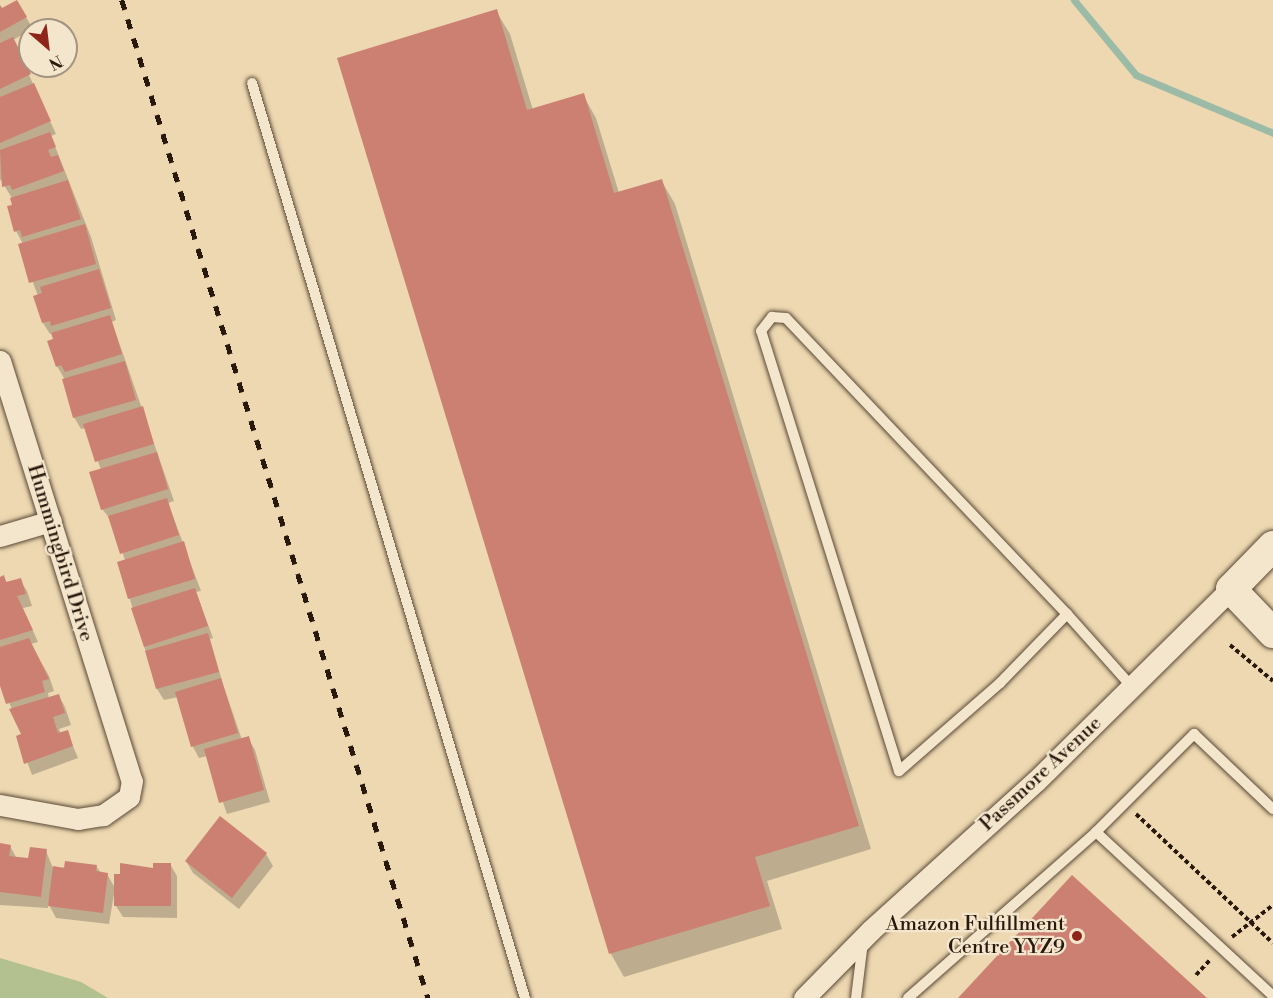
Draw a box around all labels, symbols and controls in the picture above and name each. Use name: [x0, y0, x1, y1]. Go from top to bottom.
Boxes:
north arrow: [18, 18, 78, 78]
text: N: [45, 50, 66, 74]
street label: Hummingbird Drive: [22, 461, 98, 645]
street label: Passmore Avenue: [975, 711, 1107, 837]
place label: Amazon Fulfillment Centre YYZ9: [886, 912, 1065, 959]
marker: Amazon Fulfillment Centre YYZ9: [1070, 929, 1084, 943]

